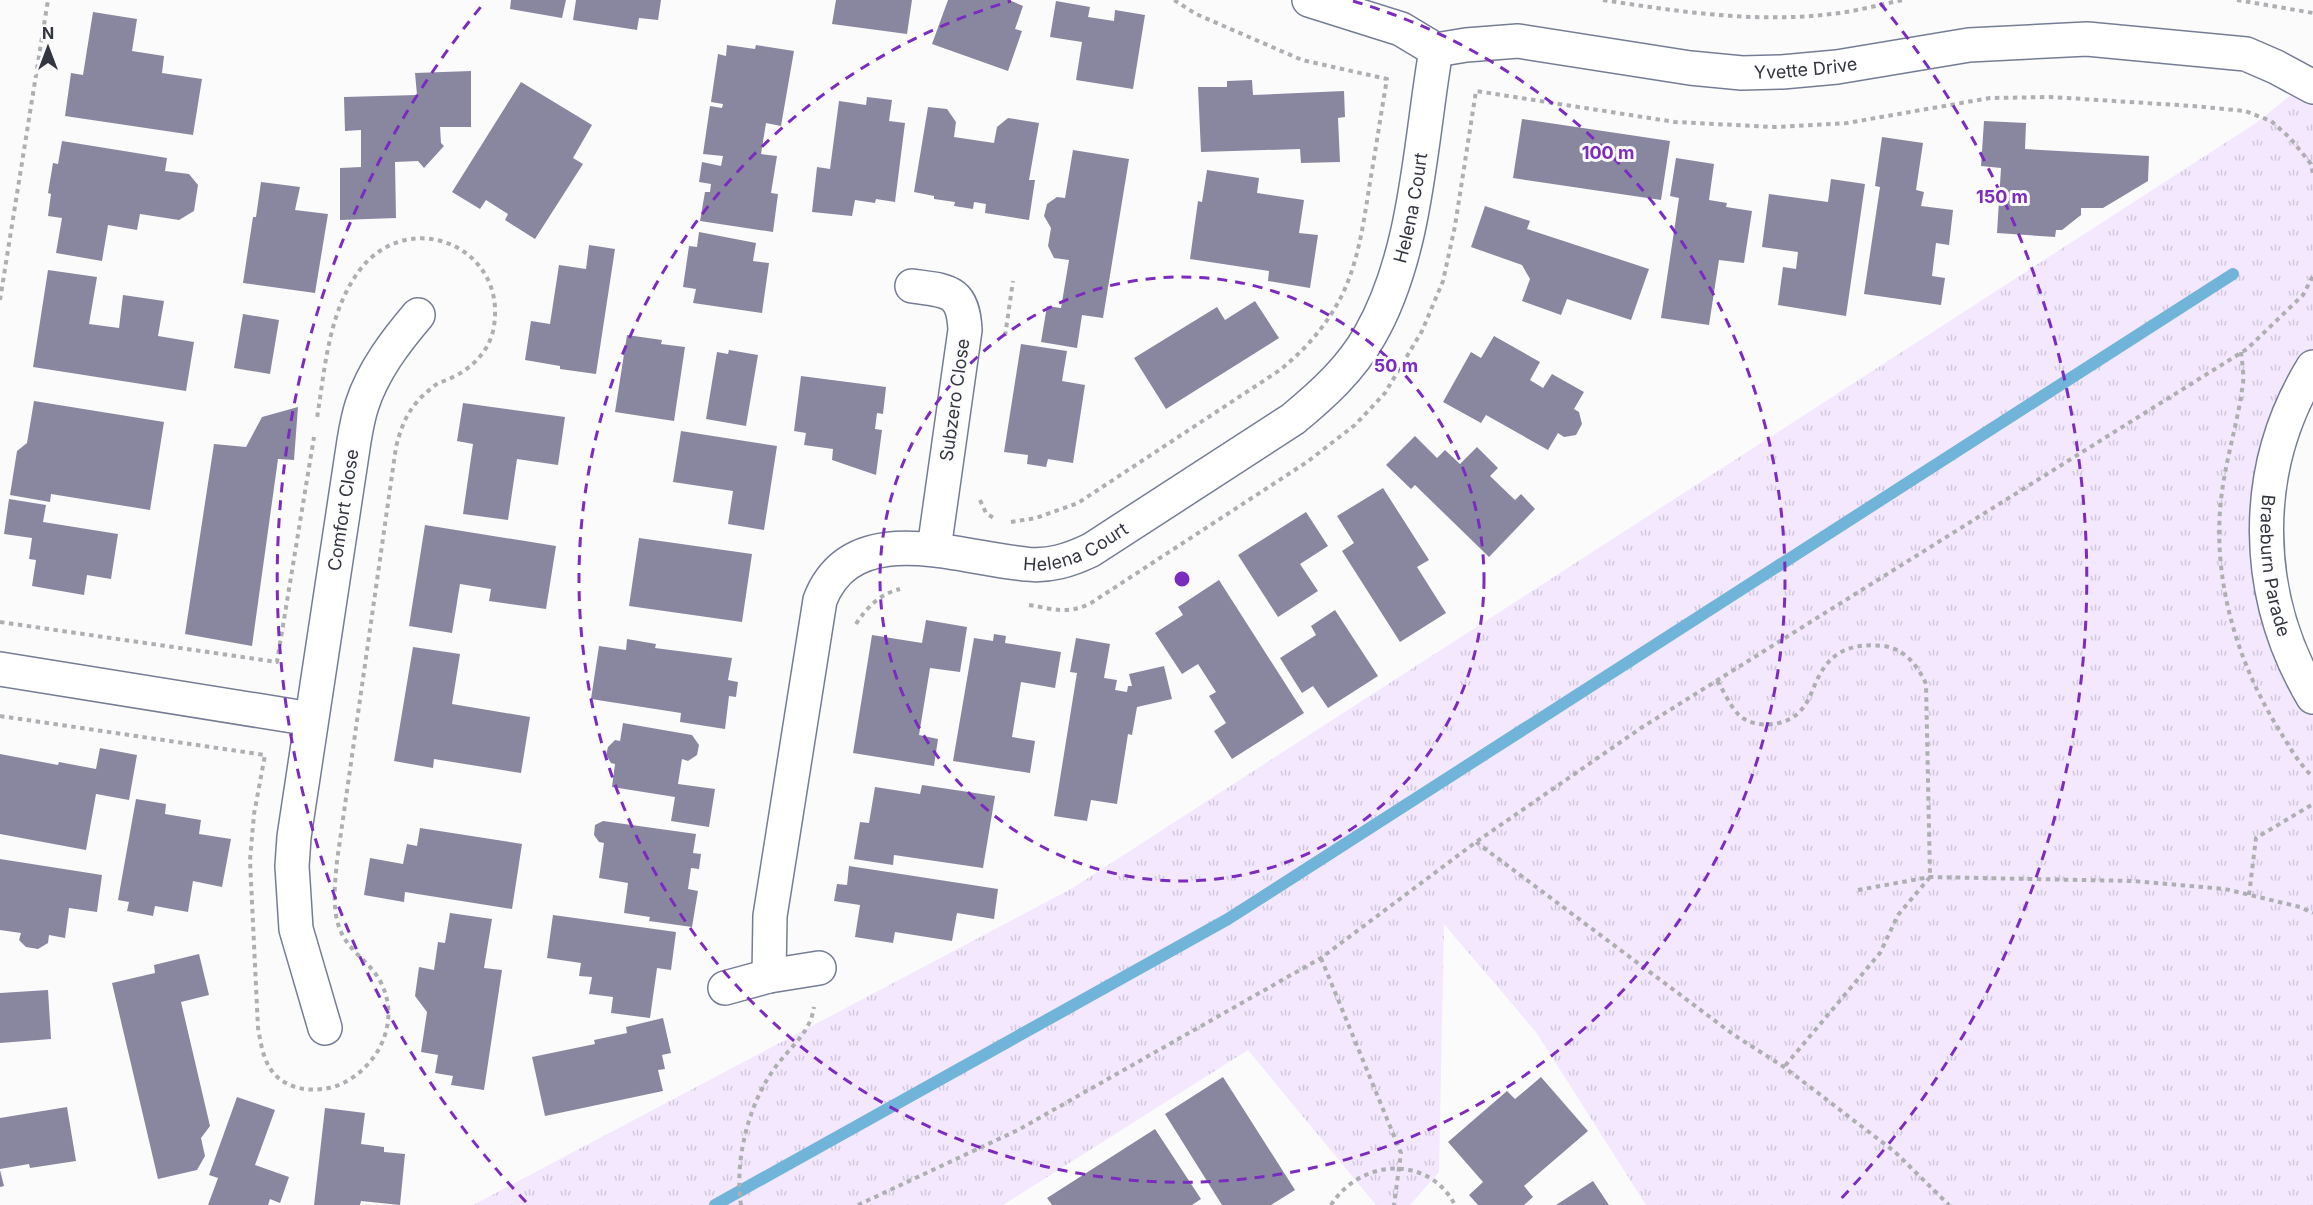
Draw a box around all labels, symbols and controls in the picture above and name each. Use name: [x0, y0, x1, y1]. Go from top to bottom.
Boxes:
north arrow: [18, 18, 78, 78]
text: N: [42, 23, 54, 43]
street label: Yvette Drive: [1754, 53, 1859, 83]
text: 100 m: [1582, 142, 1634, 163]
street label: Helena Court: [1389, 151, 1431, 265]
text: 150 m: [1976, 186, 2028, 207]
street label: Subzero Close: [935, 337, 974, 463]
text: 50 m: [1374, 355, 1418, 376]
street label: Comfort Close: [323, 448, 363, 572]
street label: Braeburn Parade: [2256, 494, 2295, 639]
street label: Helena Court: [1022, 518, 1132, 575]
centre of rings: [1172, 569, 1192, 589]

